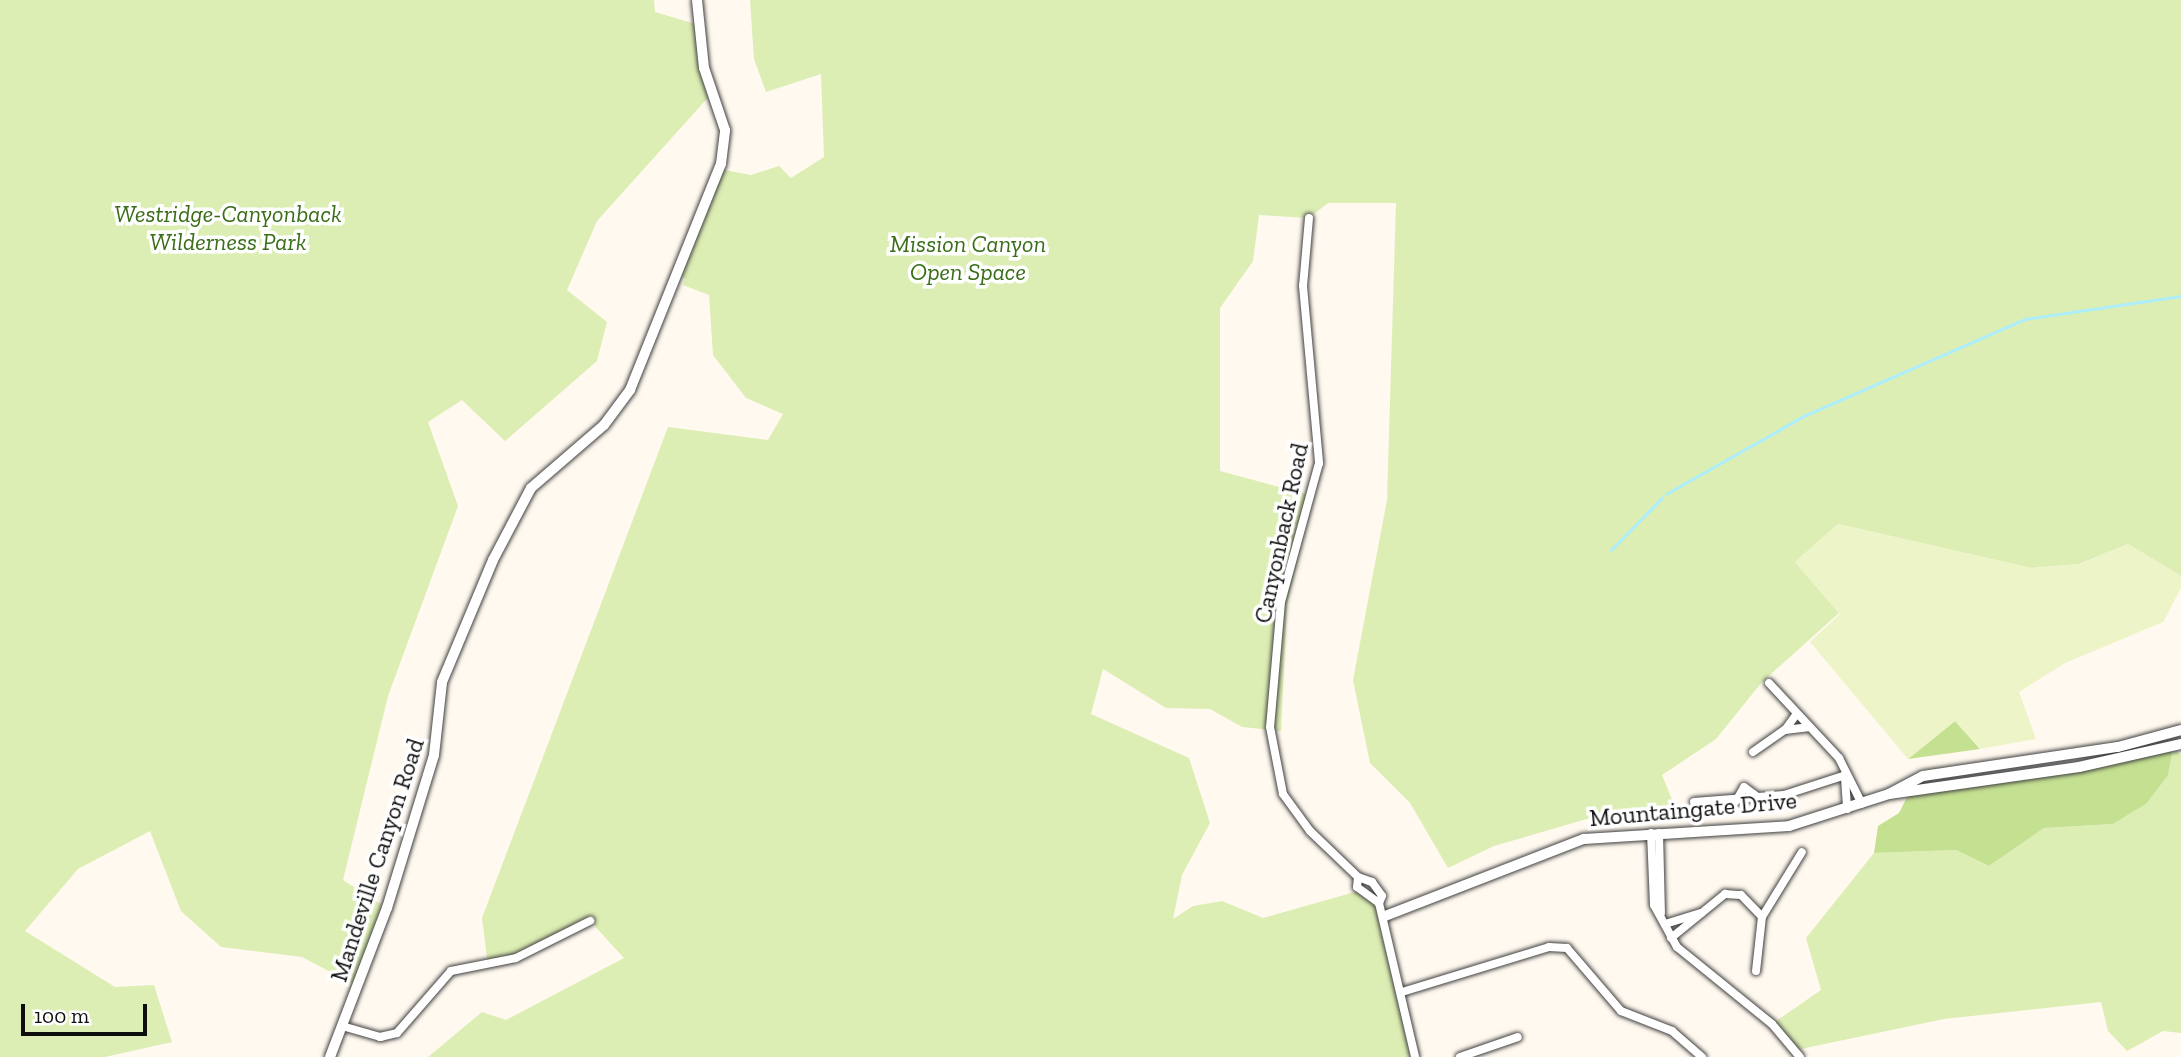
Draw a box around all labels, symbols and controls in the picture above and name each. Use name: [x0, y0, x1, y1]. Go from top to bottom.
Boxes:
park label: Westridge-Canyonback Wilderness Park: [114, 200, 342, 256]
park label: Mission Canyon Open Space: [890, 230, 1046, 286]
street label: Canyonback Road: [1248, 440, 1314, 626]
street label: Mandeville Canyon Road: [324, 735, 430, 985]
street label: Mountaingate Drive: [1588, 786, 1798, 832]
scale bar: [24, 990, 150, 1034]
text: 100 m: [34, 1003, 89, 1028]

